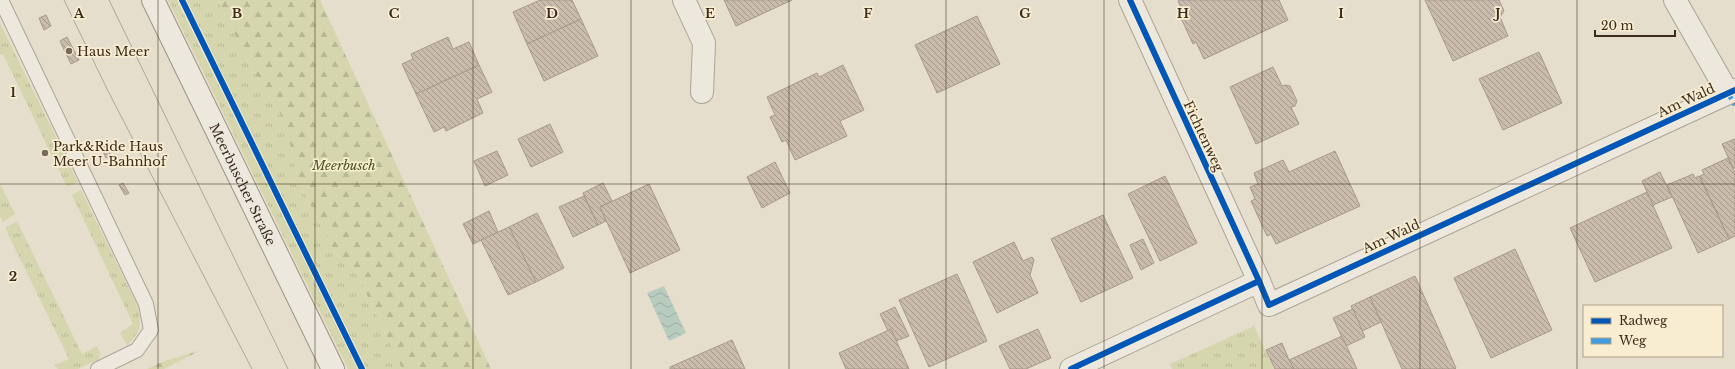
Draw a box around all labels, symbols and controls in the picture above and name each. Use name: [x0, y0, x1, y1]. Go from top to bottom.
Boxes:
text: A: [73, 5, 85, 22]
text: B: [232, 5, 242, 22]
text: C: [389, 5, 400, 22]
text: D: [546, 5, 558, 22]
text: E: [705, 5, 715, 22]
text: F: [864, 5, 873, 22]
text: G: [1019, 5, 1031, 22]
text: H: [1177, 5, 1189, 22]
text: I: [1338, 5, 1344, 22]
text: J: [1492, 5, 1501, 22]
scale bar: [1595, 12, 1675, 38]
text: 20 m: [1601, 18, 1633, 33]
place label: Haus Meer: [77, 43, 150, 60]
marker: Haus Meer: [64, 46, 74, 56]
street label: Am Wald: [1654, 80, 1718, 122]
text: 1: [10, 84, 16, 101]
street label: Fichtenweg: [1180, 98, 1227, 175]
street label: Meerbuscher Straße: [205, 120, 279, 248]
place label: Park&Ride Haus Meer U-Bahnhof: [53, 138, 168, 170]
marker: Park&Ride Haus Meer U-Bahnhof: [40, 148, 50, 158]
park label: Meerbusch: [311, 157, 376, 174]
street label: Am Wald: [1359, 216, 1423, 258]
text: 2: [9, 268, 17, 285]
legend: [1583, 305, 1723, 357]
text: Radweg: [1619, 313, 1668, 328]
text: Weg: [1618, 333, 1647, 348]

